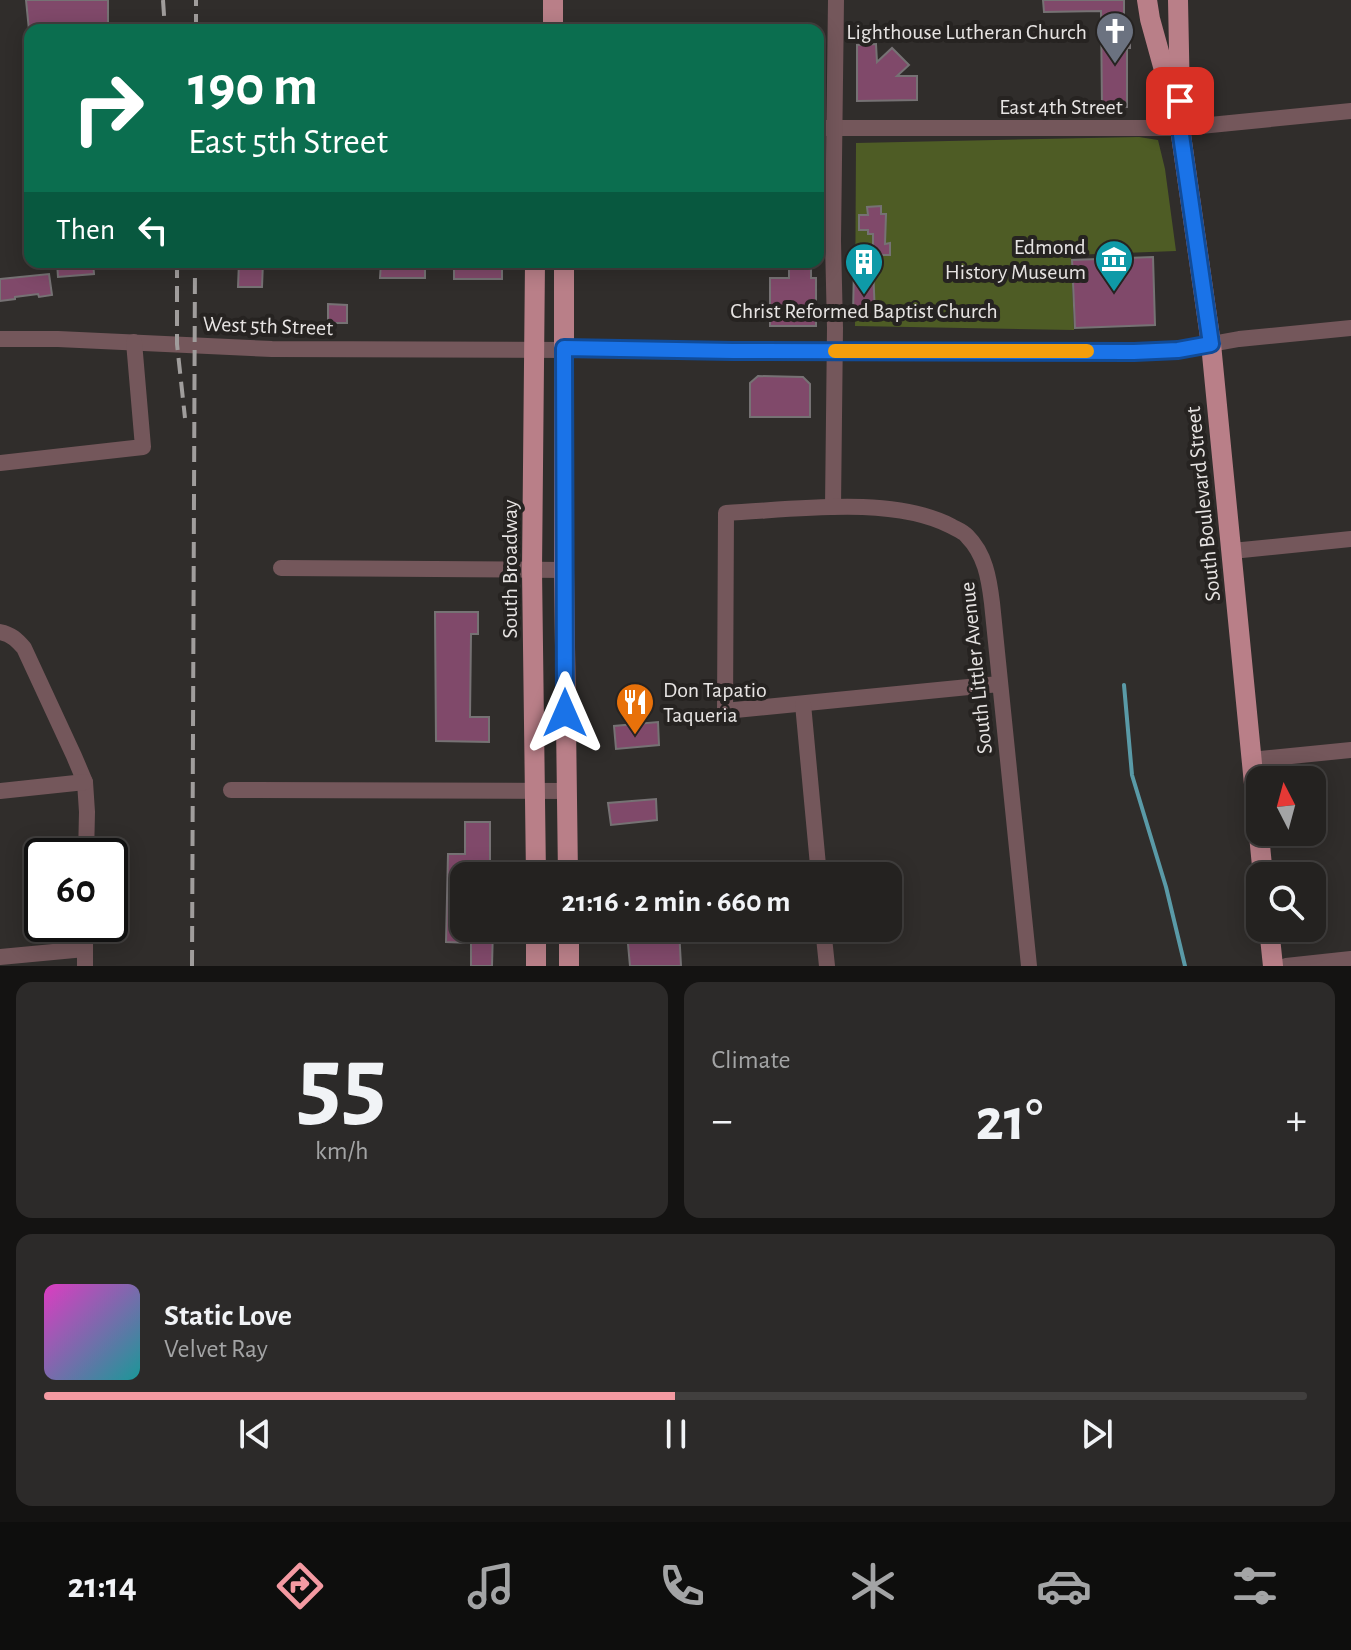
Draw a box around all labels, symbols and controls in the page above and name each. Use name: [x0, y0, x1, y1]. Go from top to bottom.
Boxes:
church icon: Lighthouse Lutheran Church: [1094, 10, 1136, 65]
place label: Lighthouse Lutheran Church: [846, 21, 1087, 43]
icon: right: [56, 56, 160, 160]
text: 190 m: [188, 59, 318, 115]
pin: [1146, 67, 1214, 135]
icon: arrive: [1158, 79, 1202, 123]
street label: East 4th Street: [999, 96, 1123, 118]
text: East 5th Street: [188, 124, 388, 160]
icon: left: [131, 208, 175, 252]
text: Then: [56, 215, 115, 245]
place label: Edmond History Museum: [945, 236, 1086, 283]
museum icon: Edmond History Museum: [1093, 238, 1135, 293]
building icon: Christ Reformed Baptist Church: [843, 241, 885, 296]
place label: Christ Reformed Baptist Church: [730, 300, 998, 322]
street label: West 5th Street: [202, 313, 334, 339]
street label: South Boulevard Street: [1182, 405, 1224, 603]
street label: South Broadway: [499, 499, 521, 638]
street label: South Littler Avenue: [956, 581, 996, 755]
position arrow: [523, 671, 607, 755]
place label: Don Tapatio Taqueria: [663, 679, 767, 726]
restaurant icon: Don Tapatio Taqueria: [614, 681, 656, 736]
north arrow: [1246, 766, 1326, 846]
map controls: [1246, 766, 1326, 942]
speed limit sign: 60: [24, 838, 128, 942]
button: search: [1246, 862, 1326, 942]
text: 21:16 · 2 min · 660 m: [562, 887, 790, 917]
text: 55: [297, 1032, 387, 1136]
text: Climate: [712, 1047, 790, 1073]
text: 21°: [976, 1091, 1043, 1151]
text: −: [712, 1099, 733, 1143]
text: +: [1286, 1099, 1307, 1143]
text: km/h: [315, 1138, 369, 1164]
text: Static Love: [164, 1301, 292, 1331]
text: Velvet Ray: [164, 1336, 268, 1362]
icon: previous: [233, 1412, 277, 1456]
icon: pause: [654, 1412, 698, 1456]
icon: next: [1075, 1412, 1119, 1456]
icon: directions: [272, 1558, 328, 1614]
icon: music: [463, 1558, 519, 1614]
icon: phone: [654, 1558, 710, 1614]
icon: climate: [845, 1558, 901, 1614]
icon: car: [1036, 1558, 1092, 1614]
icon: filters: [1227, 1558, 1283, 1614]
text: 21:14: [68, 1568, 137, 1604]

